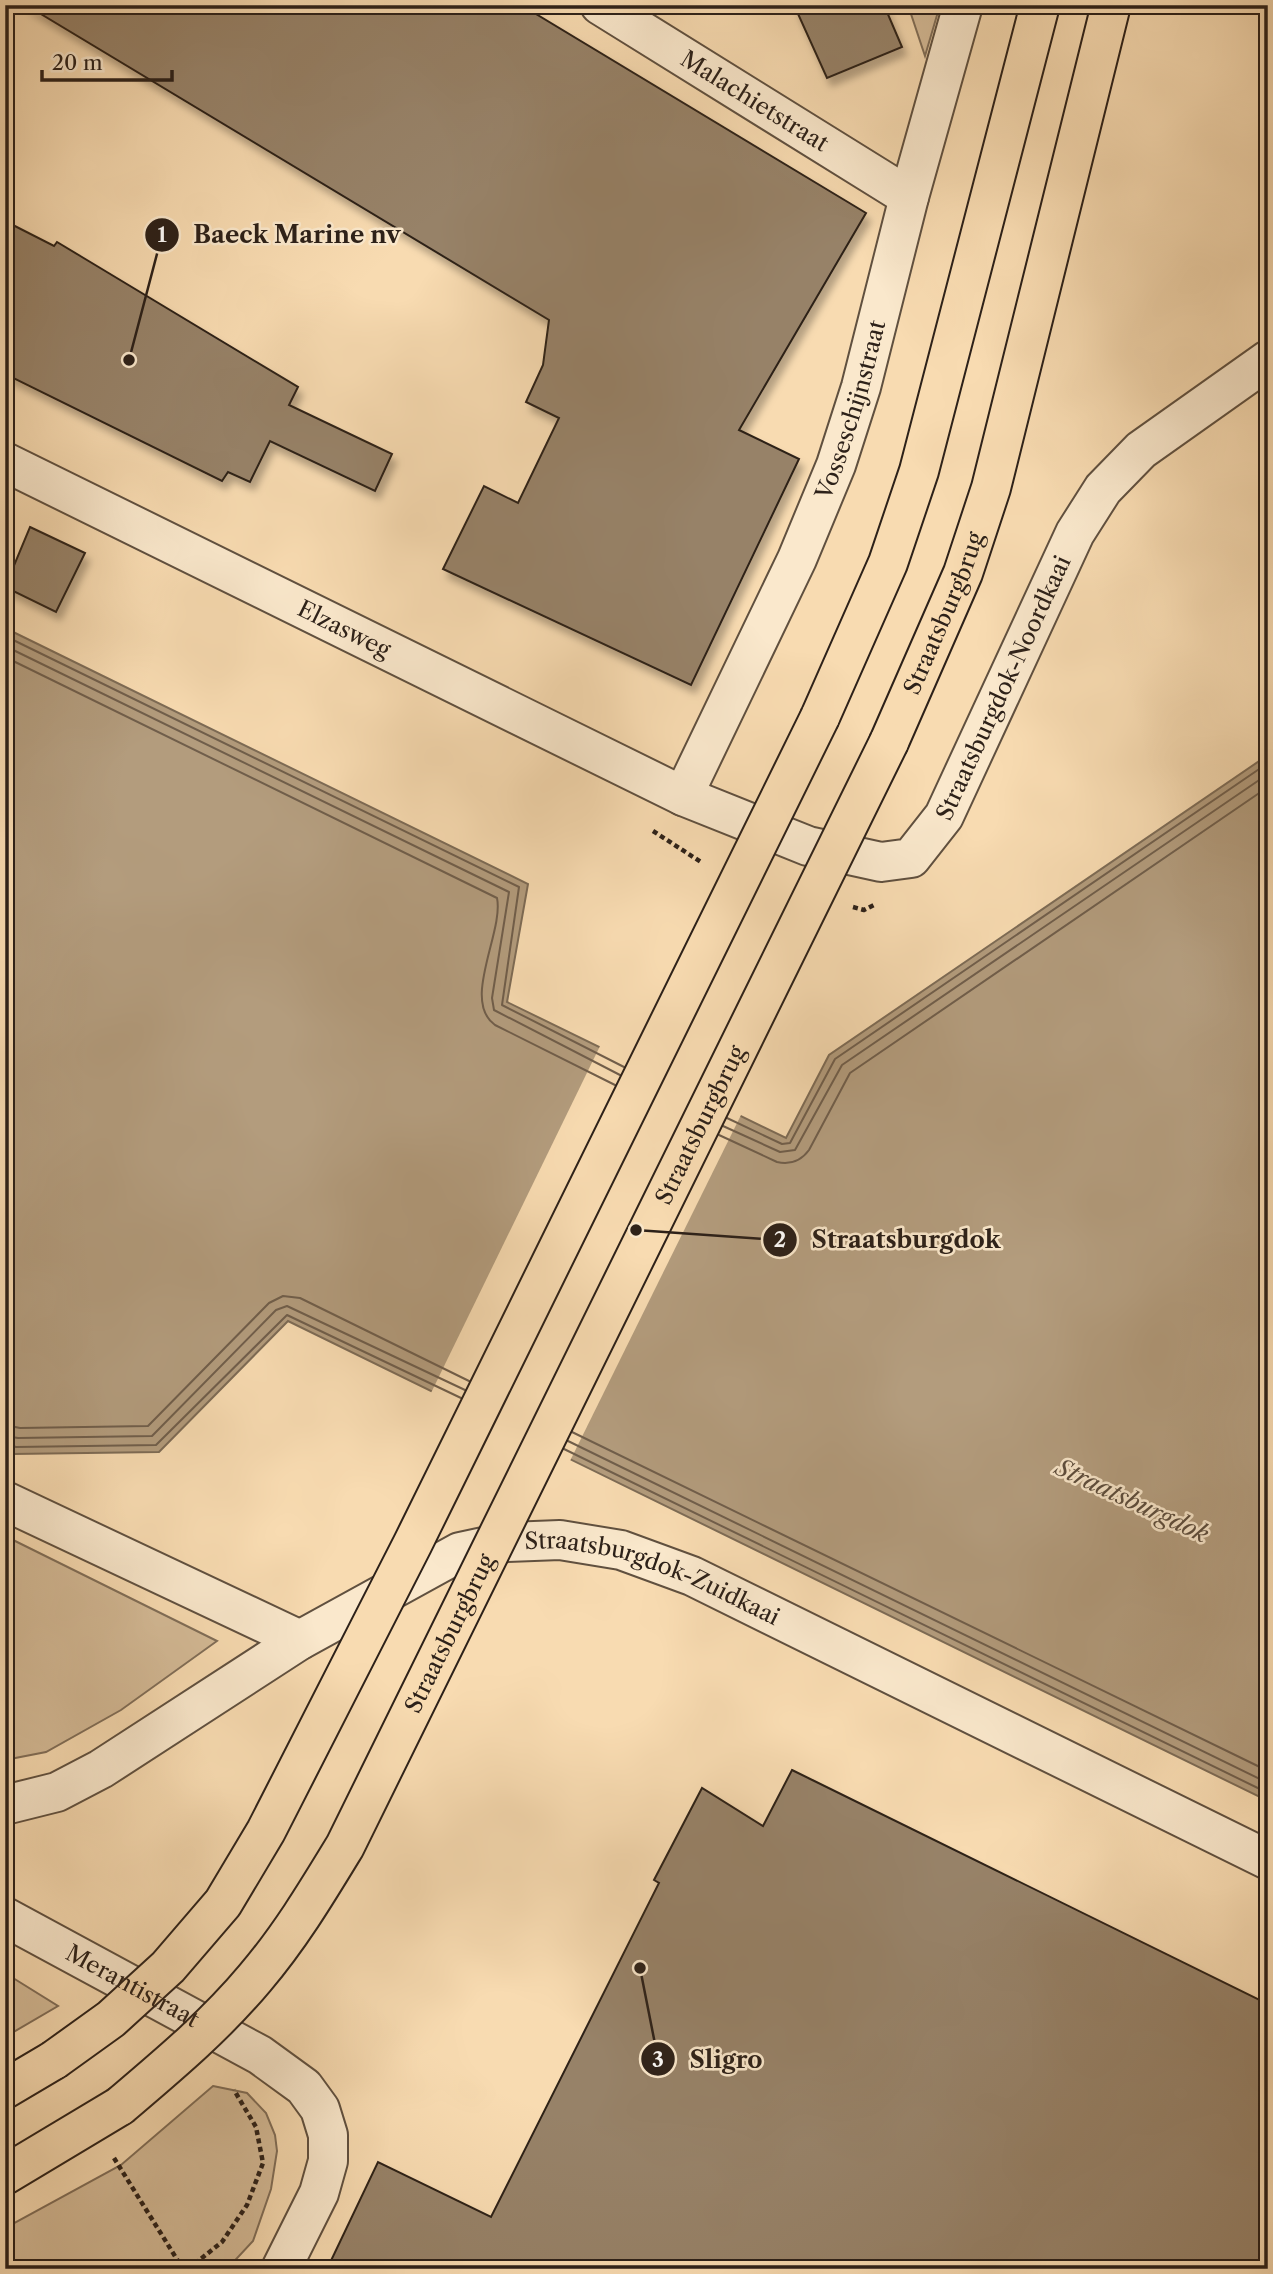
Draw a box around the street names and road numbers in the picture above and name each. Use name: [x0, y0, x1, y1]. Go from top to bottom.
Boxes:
street label: Malachietstraat: [676, 45, 834, 157]
street label: Vosseschijnstraat: [809, 317, 891, 504]
street label: Straatsburgbrug: [898, 528, 990, 699]
street label: Straatsburgdok-Noordkaai: [930, 551, 1077, 825]
street label: Elzasweg: [293, 594, 396, 664]
street label: Straatsburgbrug: [649, 1040, 752, 1209]
street label: Straatsburgdok-Zuidkaai: [524, 1526, 784, 1631]
street label: Straatsburgbrug: [399, 1549, 501, 1718]
street label: Merantistraat: [61, 1939, 204, 2033]

